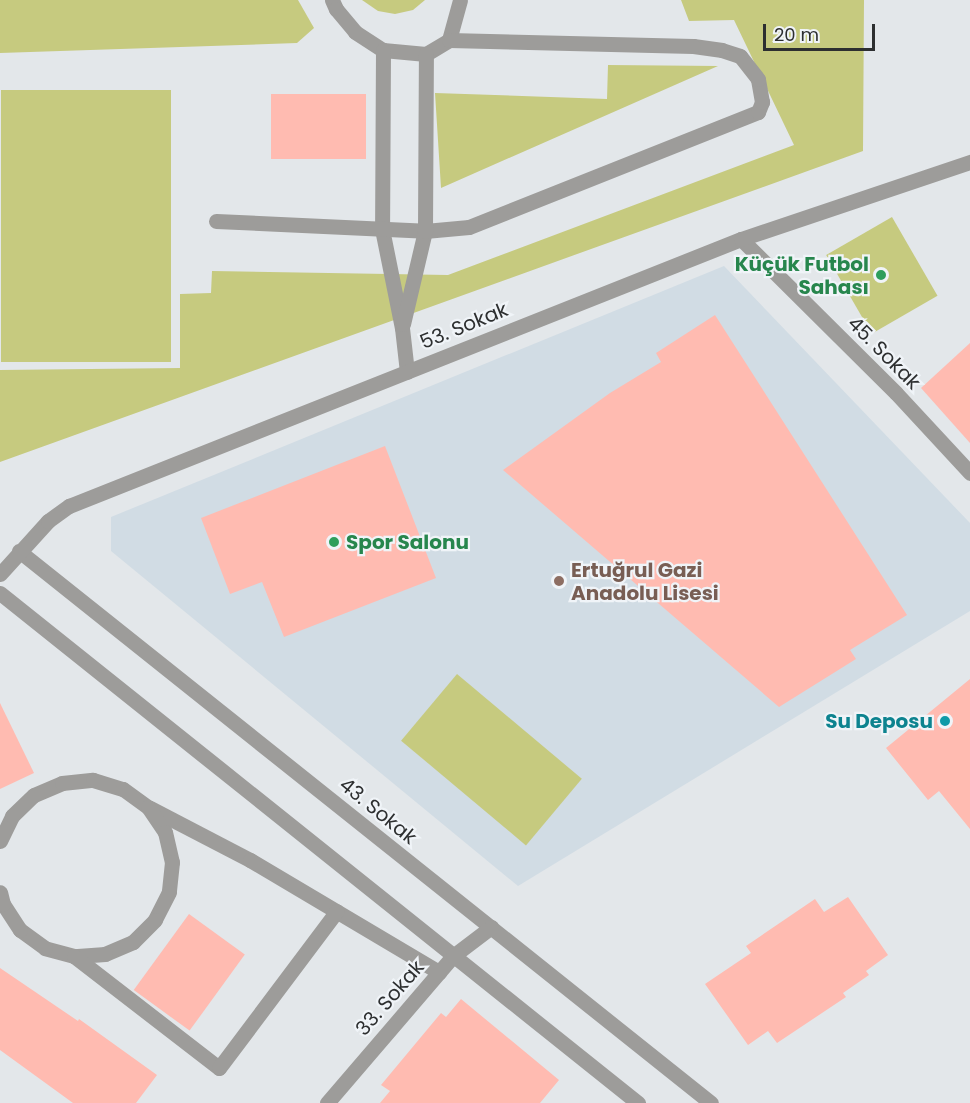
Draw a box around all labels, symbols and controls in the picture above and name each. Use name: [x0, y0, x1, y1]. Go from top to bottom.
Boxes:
scale bar: [766, 12, 878, 50]
text: 20 m: [774, 22, 819, 47]
place label: Küçük Futbol Sahası: [735, 252, 869, 299]
marker: Küçük Futbol Sahası: [874, 268, 888, 282]
street label: 53. Sokak: [417, 298, 511, 354]
street label: 45. Sokak: [843, 312, 925, 394]
place label: Spor Salonu: [346, 530, 469, 554]
marker: Spor Salonu: [327, 535, 341, 549]
place label: Ertuğrul Gazi Anadolu Lisesi: [571, 558, 719, 605]
marker: Ertuğrul Gazi Anadolu Lisesi: [552, 574, 566, 588]
place label: Su Deposu: [825, 709, 933, 733]
marker: Su Deposu: [938, 714, 952, 728]
street label: 43. Sokak: [334, 773, 422, 849]
street label: 33. Sokak: [351, 956, 429, 1040]

